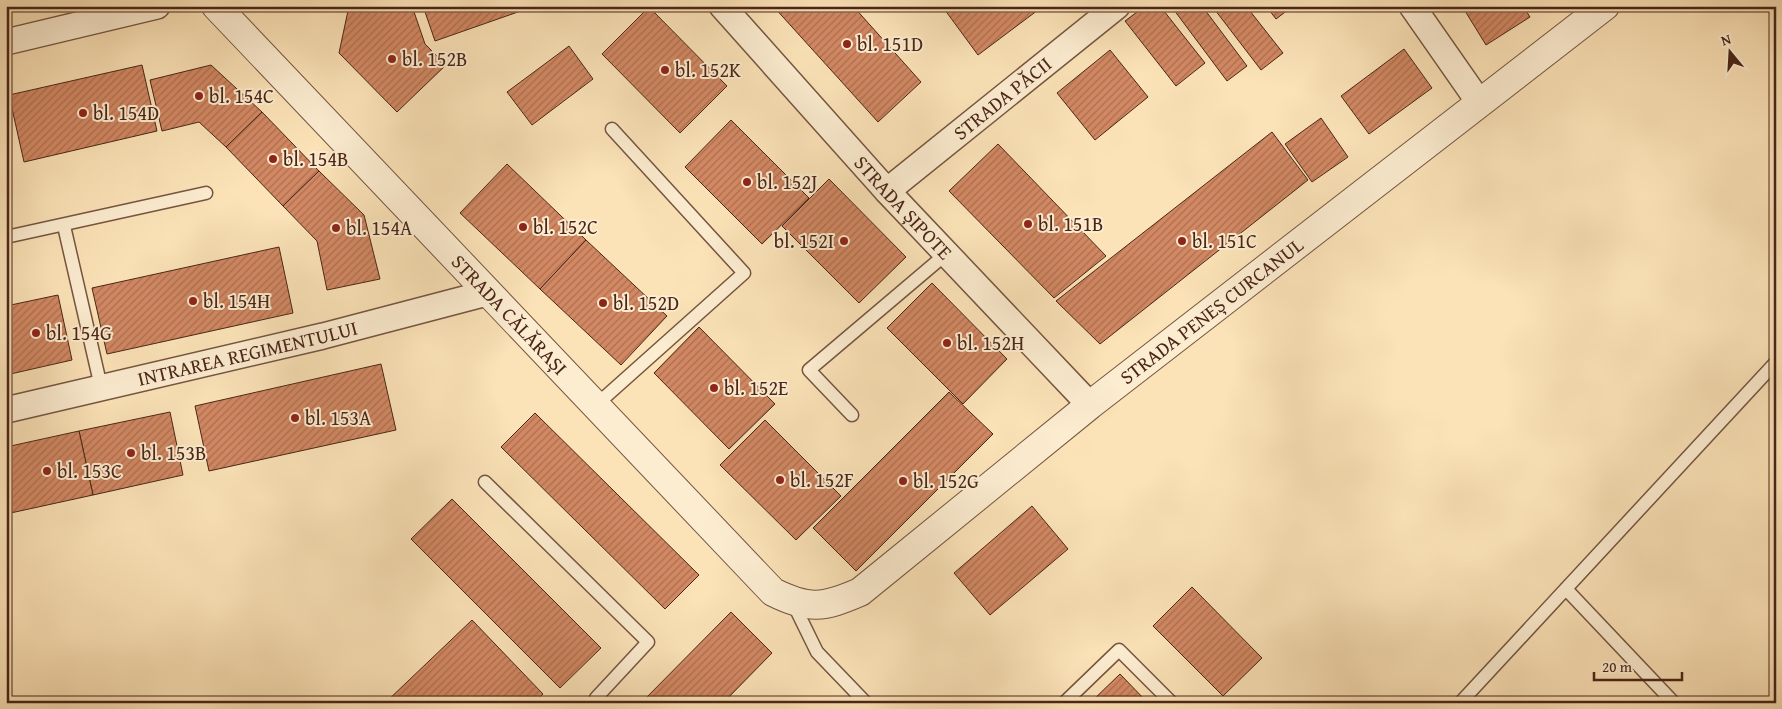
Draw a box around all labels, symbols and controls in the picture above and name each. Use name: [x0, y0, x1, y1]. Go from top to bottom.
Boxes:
north arrow: [1704, 28, 1754, 78]
text: N: [1718, 28, 1734, 51]
place label: bl. 151D: [857, 29, 923, 58]
marker: bl. 151D: [841, 38, 853, 50]
place label: bl. 152B: [402, 44, 467, 73]
street label: STRADA PĂCII: [947, 49, 1057, 146]
marker: bl. 152B: [386, 53, 398, 65]
place label: bl. 152K: [675, 55, 741, 84]
marker: bl. 152K: [659, 64, 671, 76]
place label: bl. 154C: [209, 81, 274, 110]
marker: bl. 154C: [193, 90, 205, 102]
place label: bl. 154D: [93, 98, 159, 127]
marker: bl. 154D: [77, 107, 89, 119]
place label: bl. 154B: [283, 144, 348, 173]
street label: STRADA ȘIPOTE: [848, 149, 960, 266]
marker: bl. 154B: [267, 153, 279, 165]
place label: bl. 152J: [757, 167, 817, 196]
marker: bl. 152J: [741, 176, 753, 188]
place label: bl. 151B: [1038, 209, 1103, 238]
place label: bl. 152C: [533, 212, 598, 241]
place label: bl. 154A: [346, 213, 412, 242]
marker: bl. 151B: [1022, 218, 1034, 230]
marker: bl. 152C: [517, 221, 529, 233]
marker: bl. 154A: [330, 222, 342, 234]
place label: bl. 152I: [774, 226, 834, 255]
place label: bl. 151C: [1192, 226, 1257, 255]
street label: STRADA PENEȘ CURCANUL: [1113, 230, 1309, 391]
marker: bl. 152I: [838, 235, 850, 247]
marker: bl. 151C: [1176, 235, 1188, 247]
street label: STRADA CĂLĂRAȘI: [445, 247, 575, 381]
place label: bl. 154H: [203, 286, 270, 315]
place label: bl. 152D: [613, 288, 679, 317]
marker: bl. 154H: [187, 295, 199, 307]
marker: bl. 152D: [597, 297, 609, 309]
street label: INTRAREA REGIMENTULUI: [135, 313, 360, 393]
place label: bl. 154G: [46, 318, 112, 347]
marker: bl. 154G: [30, 327, 42, 339]
place label: bl. 152H: [957, 328, 1024, 357]
marker: bl. 152H: [941, 337, 953, 349]
place label: bl. 152E: [724, 373, 788, 402]
marker: bl. 152E: [708, 382, 720, 394]
place label: bl. 153A: [305, 403, 371, 432]
marker: bl. 153A: [289, 412, 301, 424]
place label: bl. 153B: [141, 438, 206, 467]
marker: bl. 153B: [125, 447, 137, 459]
place label: bl. 153C: [57, 456, 122, 485]
marker: bl. 153C: [41, 465, 53, 477]
place label: bl. 152F: [790, 465, 854, 494]
place label: bl. 152G: [913, 466, 979, 495]
marker: bl. 152F: [774, 474, 786, 486]
marker: bl. 152G: [897, 475, 909, 487]
scale bar: [1594, 649, 1682, 681]
text: 20 m: [1602, 656, 1633, 677]

